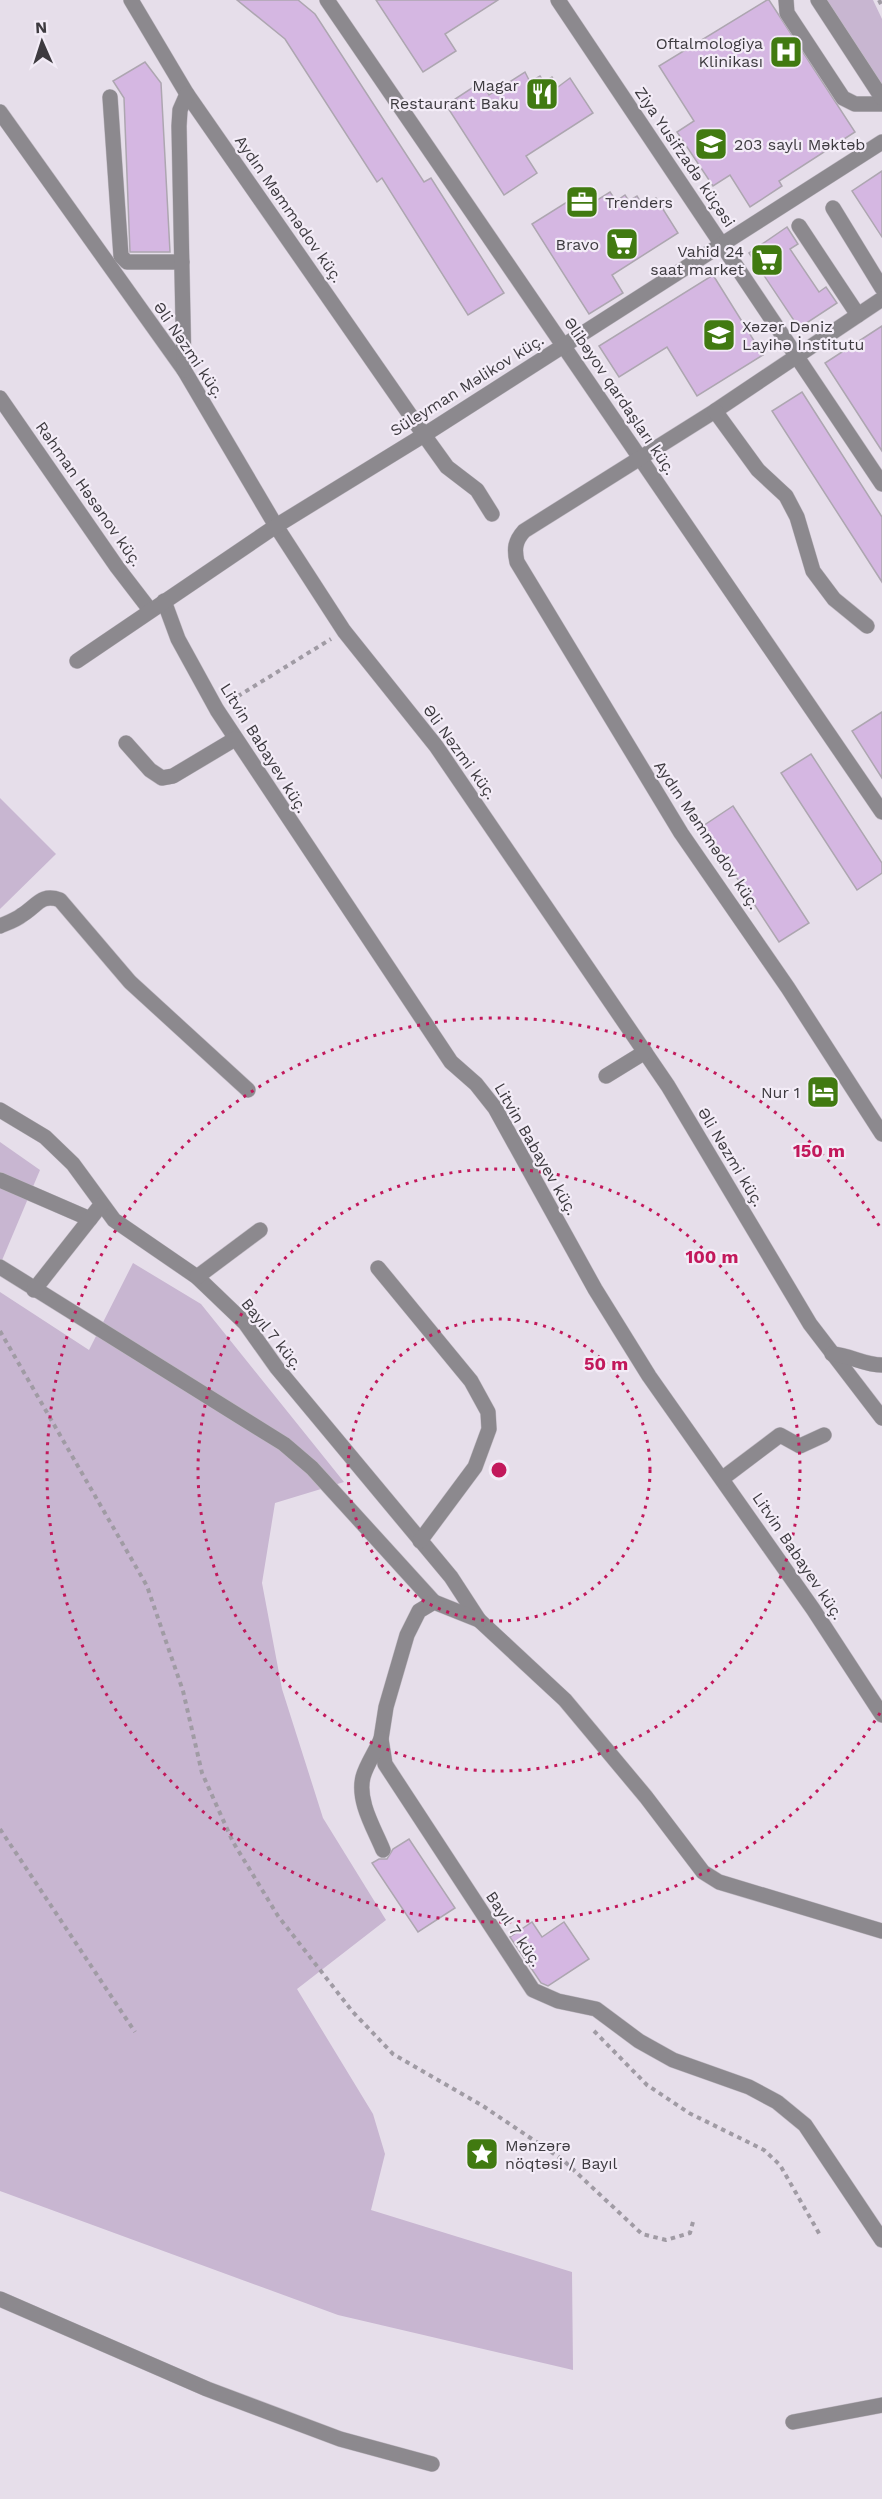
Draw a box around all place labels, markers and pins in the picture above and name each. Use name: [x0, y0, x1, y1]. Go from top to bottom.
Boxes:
place label: Oftalmologiya Klinikası: [656, 34, 763, 71]
hospital icon: Oftalmologiya Klinikası: [768, 34, 804, 70]
place label: Magar Restaurant Baku: [390, 76, 519, 113]
restaurant icon: Magar Restaurant Baku: [524, 76, 560, 112]
school or university icon: 203 saylı Məktəb: [693, 126, 729, 162]
place label: 203 saylı Məktəb: [734, 135, 865, 154]
office icon: Trenders: [564, 184, 600, 220]
place label: Trenders: [605, 193, 673, 212]
supermarket icon: Bravo: [604, 226, 640, 262]
place label: Bravo: [556, 235, 599, 254]
place label: Vahid 24 saat market: [650, 242, 744, 279]
supermarket icon: Vahid 24 saat market: [749, 242, 785, 278]
school or university icon: Xəzər Dəniz Layihə İnstitutu: [701, 317, 737, 353]
place label: Xəzər Dəniz Layihə İnstitutu: [742, 317, 864, 354]
hotel icon: Nur 1: [805, 1074, 841, 1110]
place label: Nur 1: [761, 1083, 800, 1102]
centre of rings: [489, 1460, 509, 1480]
place icon: Mənzərə nöqtəsi / Bayıl: [464, 2136, 500, 2172]
place label: Mənzərə nöqtəsi / Bayıl: [505, 2136, 618, 2173]

